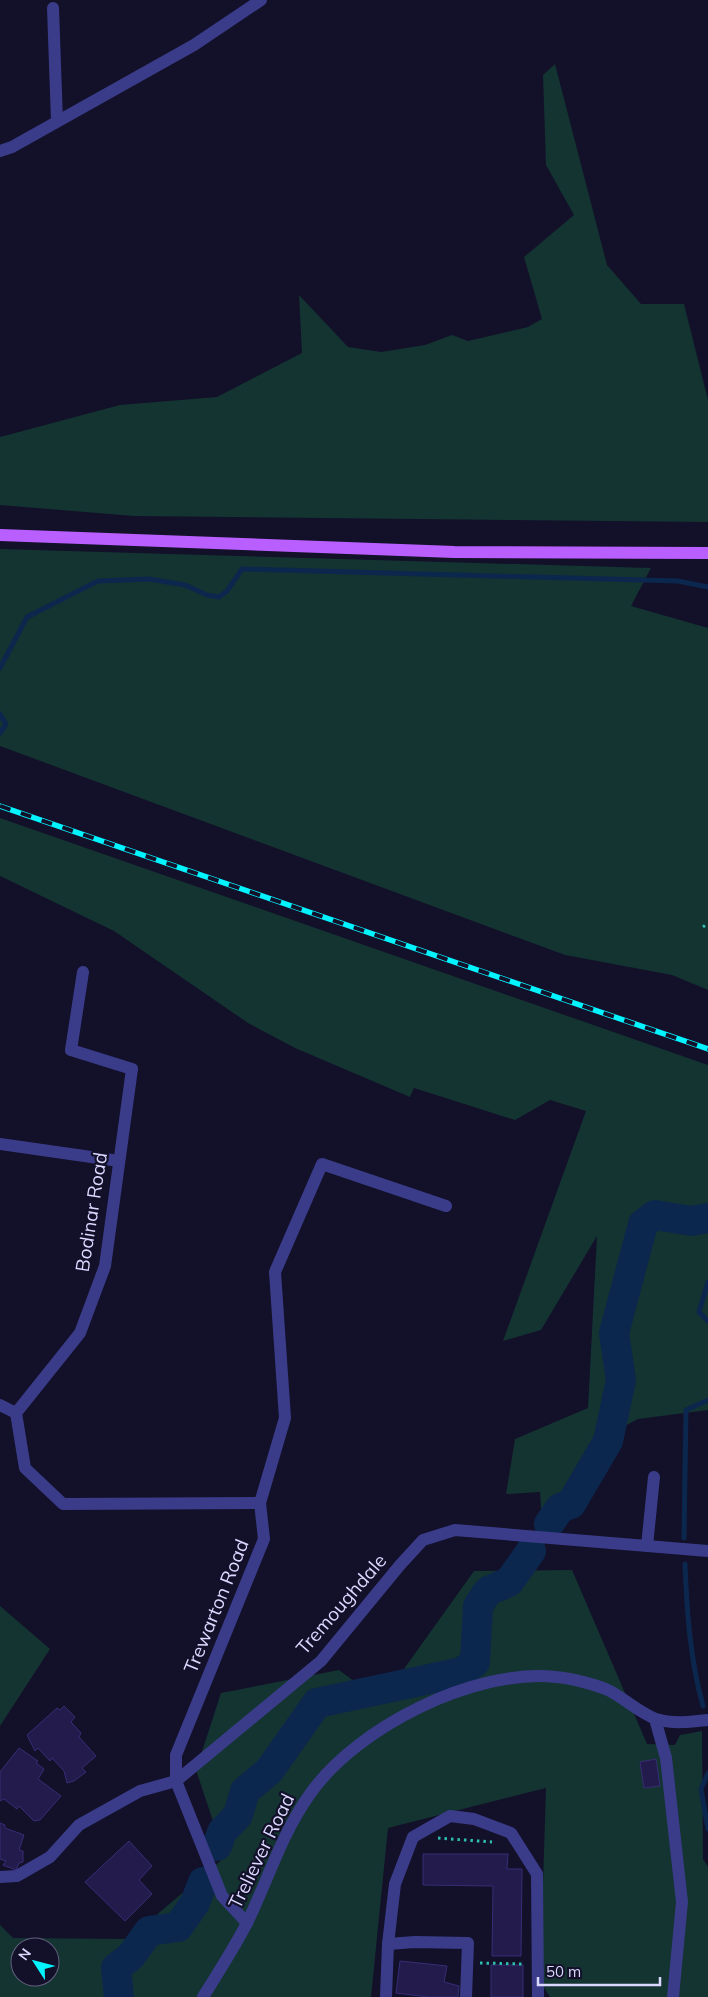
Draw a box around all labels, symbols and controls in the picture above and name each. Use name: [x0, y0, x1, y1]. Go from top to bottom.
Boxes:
street label: Bodinar Road: [70, 1151, 112, 1273]
street label: Trewarton Road: [178, 1536, 254, 1676]
street label: Tremoughdale: [291, 1549, 391, 1659]
street label: Treliever Road: [223, 1790, 299, 1912]
north arrow: [10, 1937, 60, 1987]
text: N: [14, 1945, 35, 1964]
scale bar: [538, 1954, 660, 1986]
text: 50 m: [546, 1962, 581, 1981]

